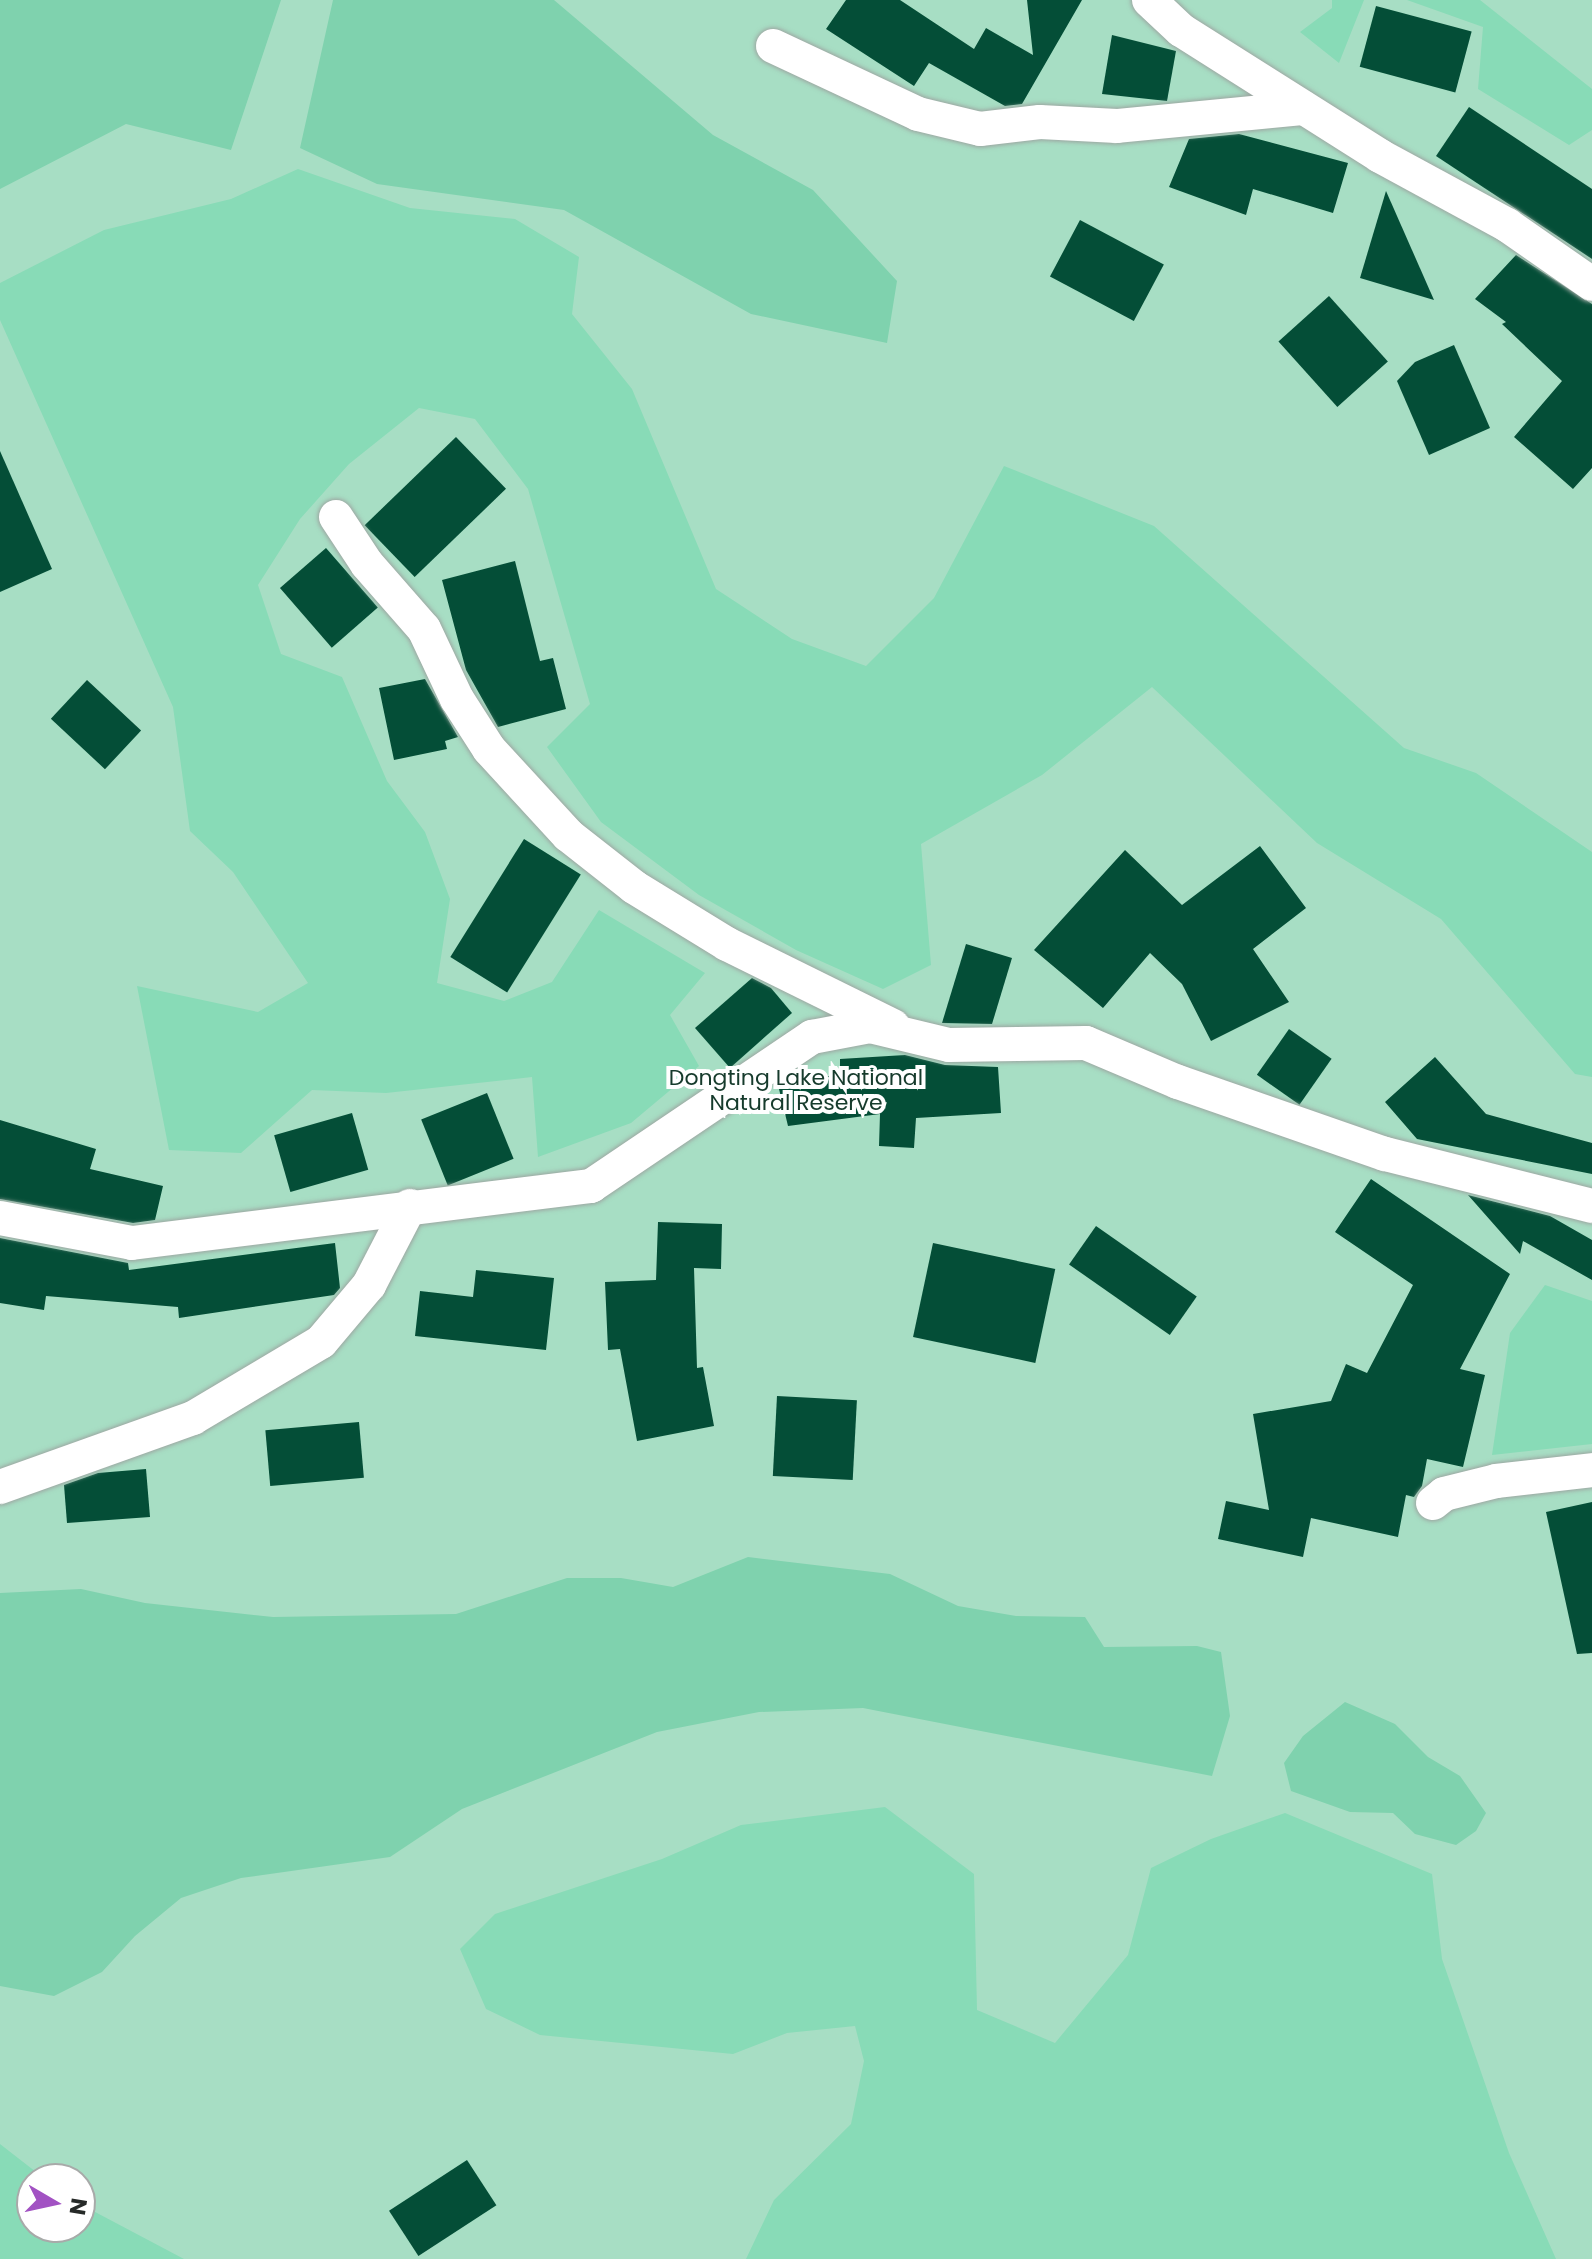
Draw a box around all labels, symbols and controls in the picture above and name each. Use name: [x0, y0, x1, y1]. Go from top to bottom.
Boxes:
park label: Dongting Lake National Natural Reserve: [669, 1064, 923, 1116]
north arrow: [16, 2163, 96, 2243]
text: N: [62, 2196, 95, 2217]

